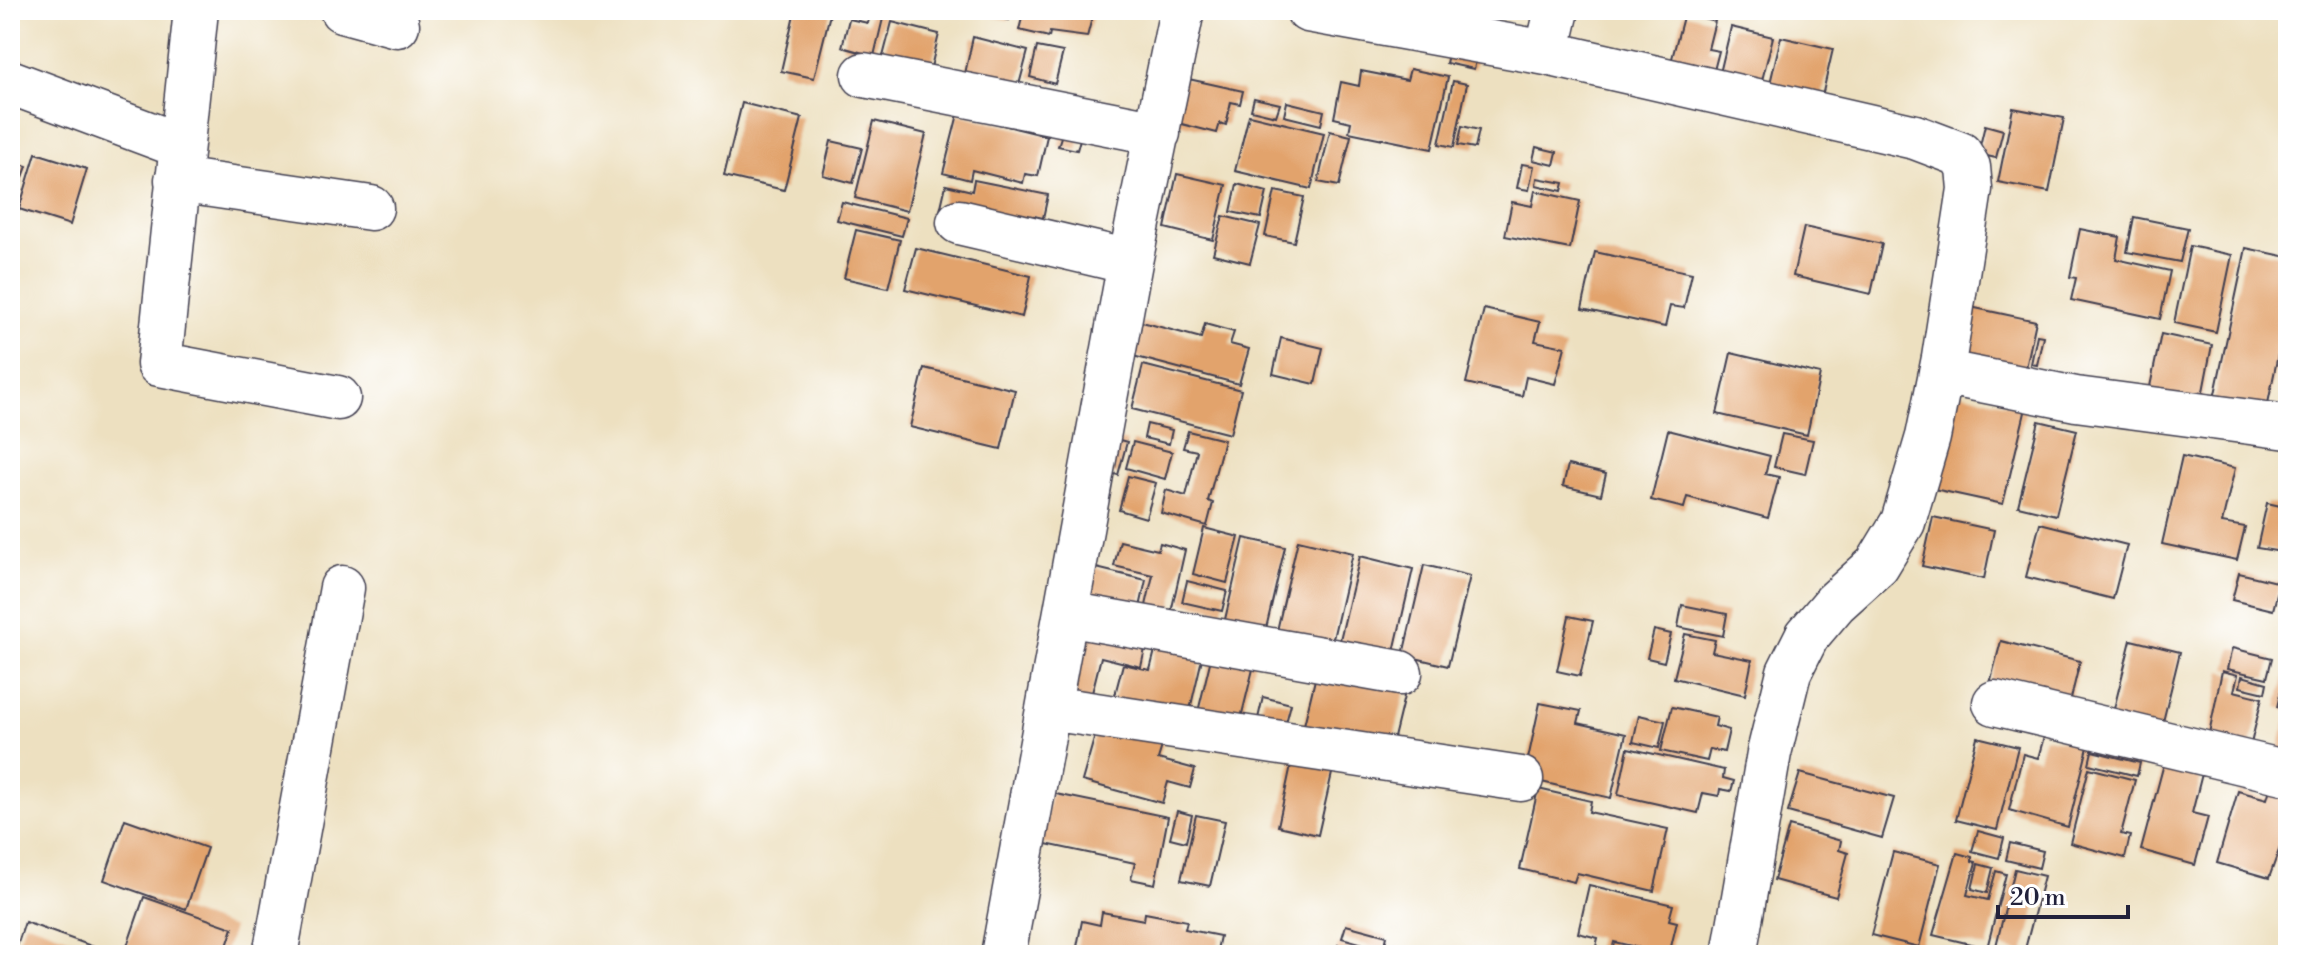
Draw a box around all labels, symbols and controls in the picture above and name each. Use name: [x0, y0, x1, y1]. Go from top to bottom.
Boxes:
scale bar: [1998, 869, 2128, 919]
text: 20 m: [2010, 883, 2066, 913]

